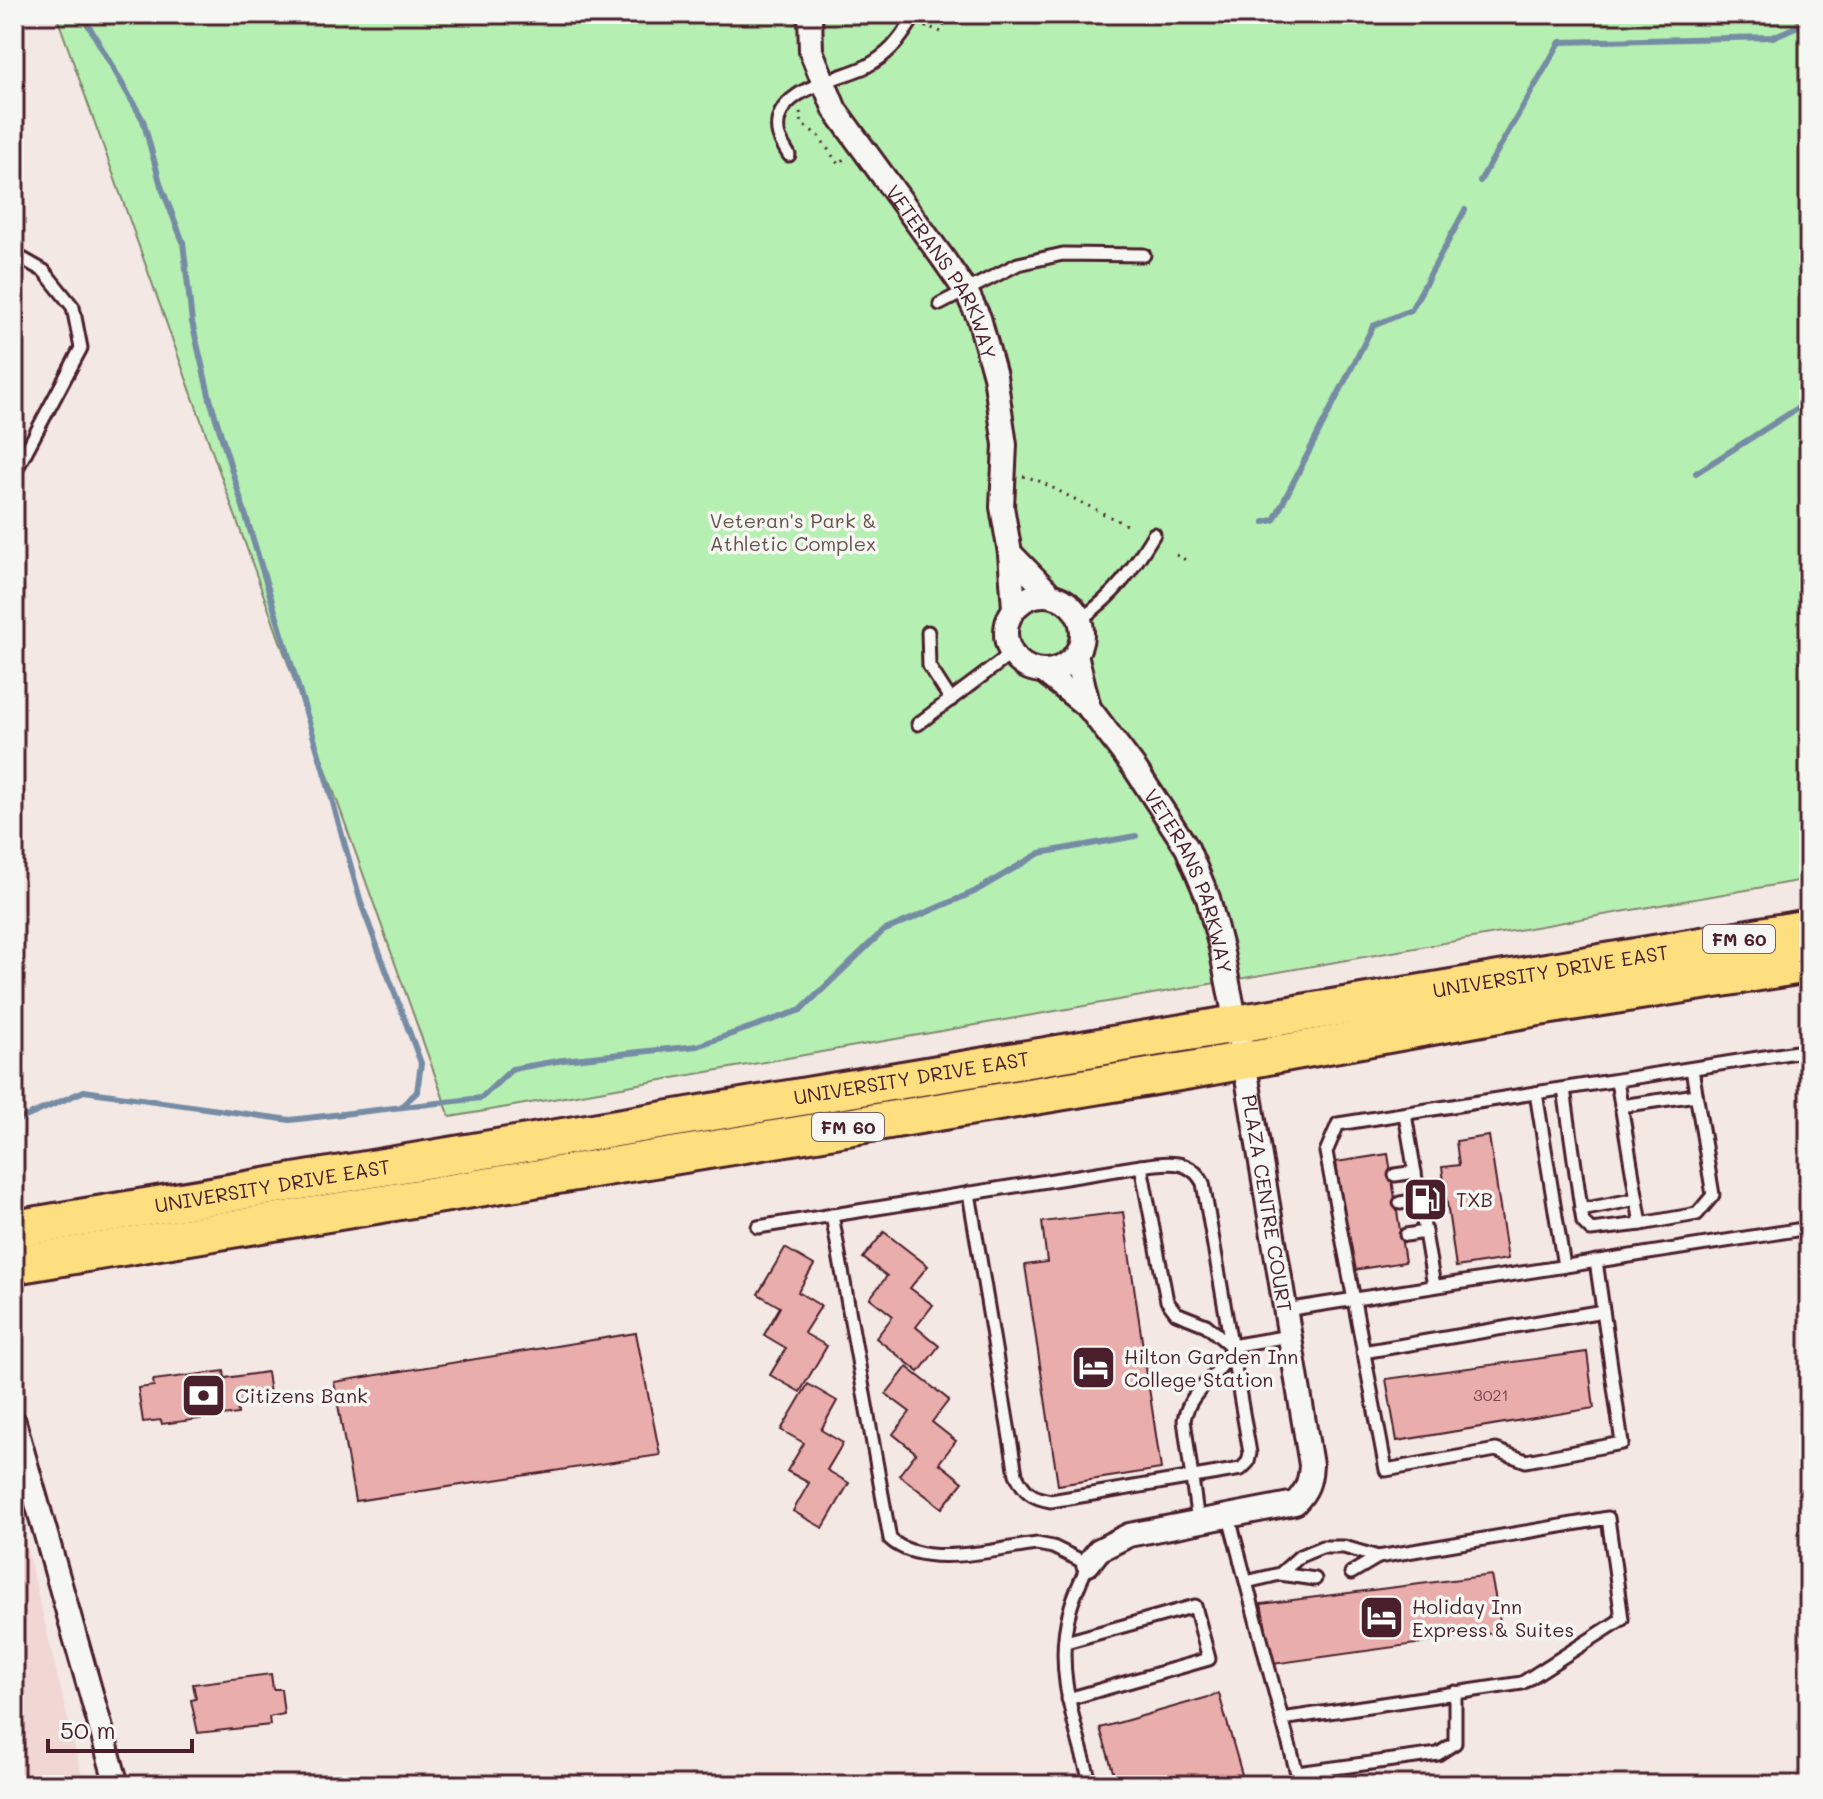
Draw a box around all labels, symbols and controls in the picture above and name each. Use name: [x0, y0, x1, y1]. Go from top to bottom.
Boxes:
street label: VETERANS PARKWAY: [881, 179, 1003, 362]
park label: Veteran's Park & Athletic Complex: [710, 507, 876, 556]
street label: VETERANS PARKWAY: [1139, 783, 1239, 976]
road number: FM 60: [1703, 925, 1775, 953]
street label: UNIVERSITY DRIVE EAST: [1431, 938, 1670, 1003]
street label: UNIVERSITY DRIVE EAST: [791, 1045, 1031, 1110]
street label: PLAZA CENTRE COURT: [1237, 1093, 1298, 1314]
road number: FM 60: [812, 1113, 884, 1141]
street label: UNIVERSITY DRIVE EAST: [153, 1153, 392, 1218]
fuel station icon: TXB: [1401, 1175, 1449, 1223]
place label: TXB: [1456, 1186, 1493, 1212]
hotel icon: Hilton Garden Inn College Station: [1069, 1343, 1117, 1391]
place label: Hilton Garden Inn College Station: [1124, 1343, 1298, 1392]
bank icon: Citizens Bank: [180, 1371, 228, 1419]
place label: Citizens Bank: [235, 1382, 368, 1408]
house number: 3021: [1473, 1384, 1509, 1405]
place label: Holiday Inn Express & Suites: [1412, 1593, 1574, 1642]
hotel icon: Holiday Inn Express & Suites: [1357, 1594, 1405, 1642]
scale bar: [48, 1703, 192, 1753]
text: 50 m: [60, 1714, 116, 1745]

